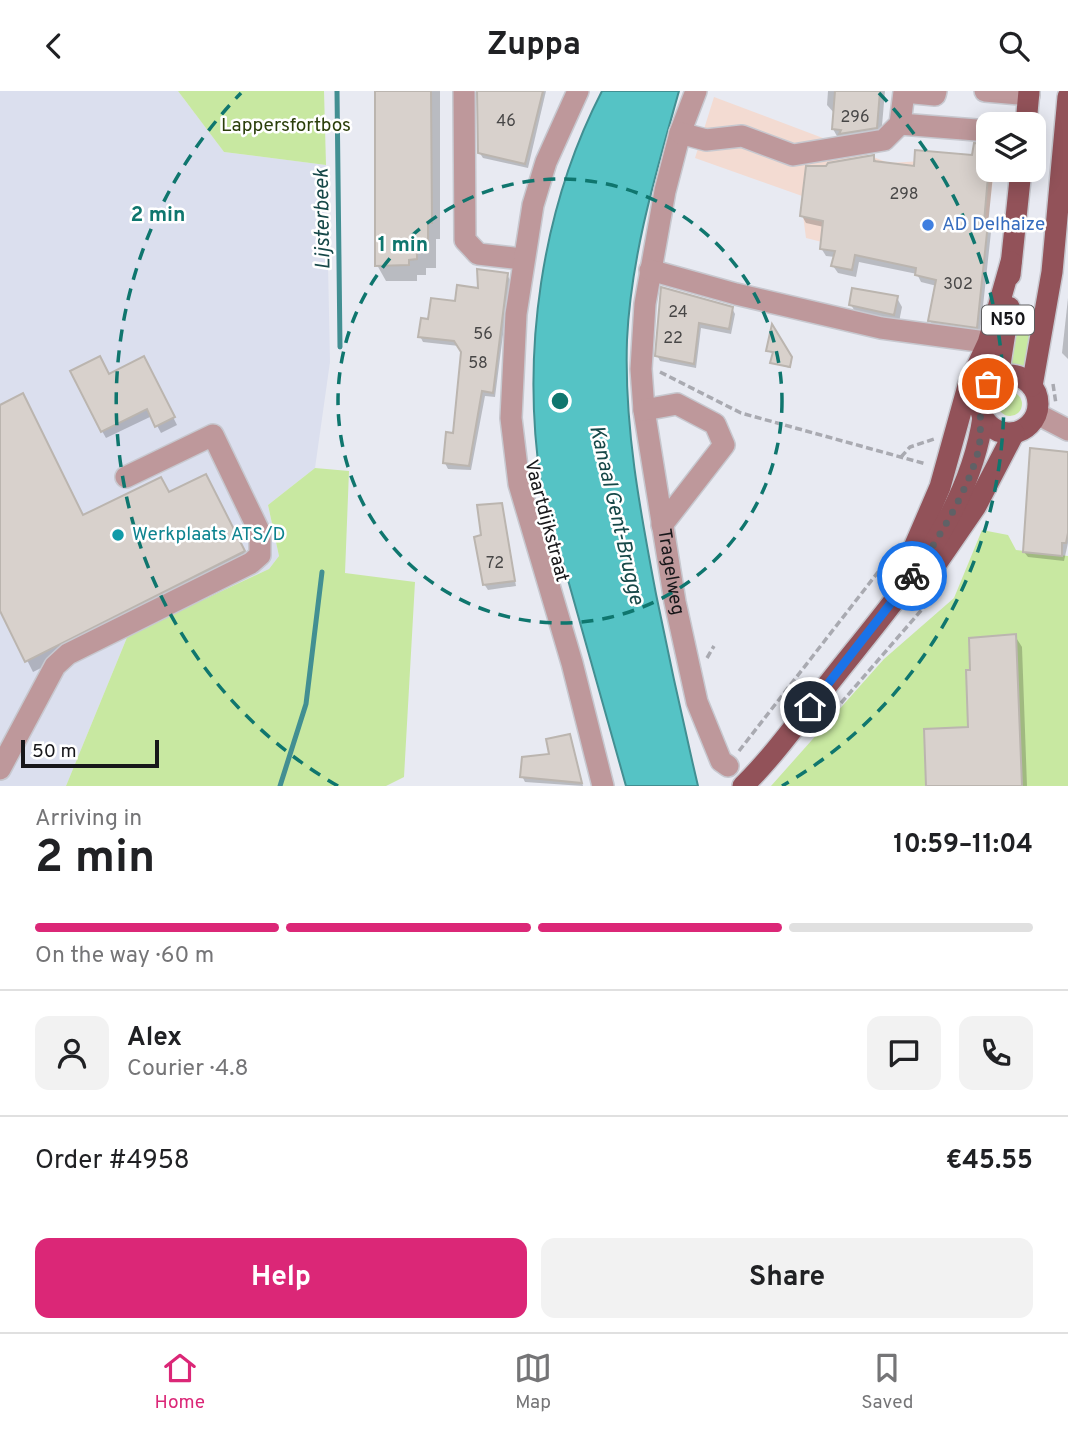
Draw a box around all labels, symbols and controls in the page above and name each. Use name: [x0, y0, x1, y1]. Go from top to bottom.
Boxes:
text: Zuppa: [487, 26, 581, 66]
icon: back: [35, 27, 73, 65]
icon: search: [995, 27, 1033, 65]
house number: 296: [841, 108, 869, 128]
house number: 46: [496, 112, 516, 132]
map controls: [976, 112, 1046, 182]
button: layers: [976, 112, 1046, 182]
park label: Lappersfortbos: [221, 114, 351, 138]
water label: Lijsterbeek: [309, 168, 337, 270]
house number: 298: [889, 185, 919, 205]
text: 2 min: [131, 202, 185, 229]
place label: AD Delhaize: [942, 213, 1045, 237]
marker: AD Delhaize: [920, 217, 936, 233]
text: 1 min: [378, 232, 428, 259]
house number: 302: [943, 275, 973, 295]
house number: 24: [668, 303, 688, 323]
road number: N50: [982, 305, 1034, 335]
house number: 56: [473, 325, 493, 345]
house number: 22: [663, 329, 683, 349]
house number: 58: [468, 354, 488, 374]
pin: [958, 354, 1018, 414]
icon: bag: [969, 365, 1007, 403]
centre of rings: [548, 389, 572, 413]
water label: Kanaal Gent-Brugge: [582, 423, 650, 609]
street label: Vaartdijkstraat: [518, 457, 574, 585]
place label: Werkplaats ATS/D: [132, 523, 285, 547]
marker: Werkplaats ATS/D: [110, 527, 126, 543]
street label: Tragelweg: [651, 527, 690, 618]
courier: [877, 541, 947, 611]
house number: 72: [486, 554, 504, 574]
icon: bike: [893, 557, 931, 595]
pin: [780, 677, 840, 737]
icon: home: [791, 688, 829, 726]
scale bar: [21, 737, 159, 769]
text: 50 m: [32, 740, 77, 764]
text: Arriving in: [35, 805, 142, 834]
text: 10:59–11:04: [893, 829, 1033, 862]
text: 2 min: [35, 830, 155, 889]
text: On the way · 60 m: [35, 942, 214, 971]
button: person: [35, 1016, 109, 1090]
button: chat: [867, 1016, 941, 1090]
button: phone: [959, 1016, 1033, 1090]
text: Alex: [127, 1022, 182, 1055]
text: Courier · 4.8: [127, 1055, 248, 1084]
text: Order #4958: [35, 1145, 190, 1178]
text: €45.55: [946, 1145, 1033, 1178]
button: Help: [35, 1238, 527, 1318]
button: Share: [541, 1238, 1033, 1318]
tab: Home: [155, 1349, 205, 1415]
tab: Map: [514, 1349, 552, 1415]
tab: Saved: [861, 1349, 913, 1415]

